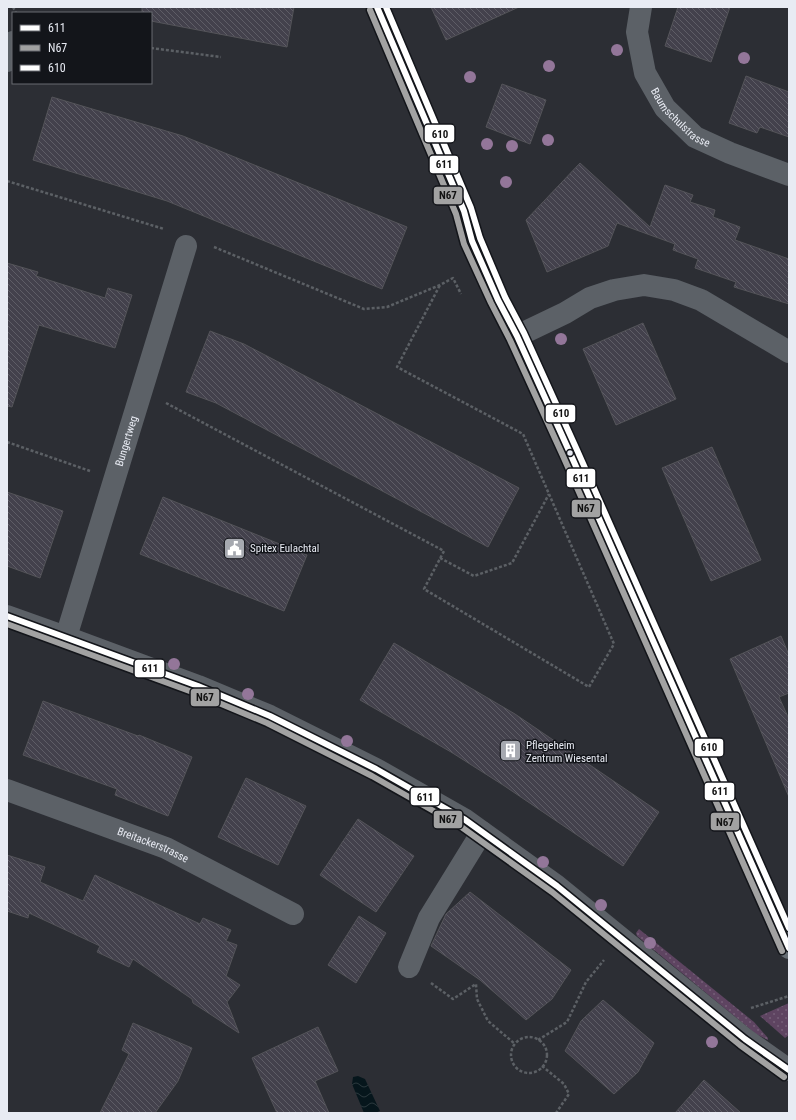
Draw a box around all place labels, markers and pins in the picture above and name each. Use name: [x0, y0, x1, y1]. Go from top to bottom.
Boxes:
unlabelled marker: [565, 448, 575, 458]
public building icon: Spitex Eulachtal: [221, 535, 247, 561]
place label: Spitex Eulachtal: [250, 542, 319, 555]
building icon: Pflegeheim Zentrum Wiesental: [497, 738, 523, 764]
place label: Pflegeheim Zentrum Wiesental: [526, 739, 607, 765]

